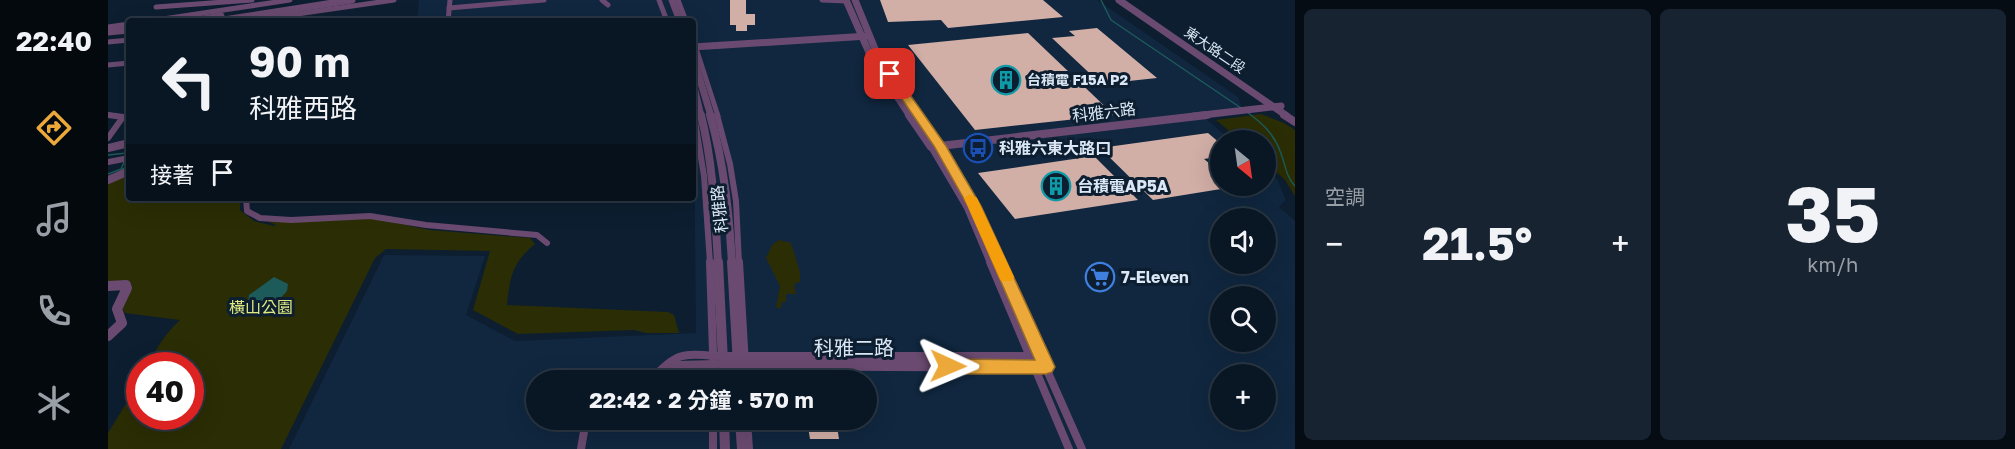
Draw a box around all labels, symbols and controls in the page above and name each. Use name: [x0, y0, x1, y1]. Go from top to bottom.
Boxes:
street label: 東大路二段: [1182, 23, 1249, 76]
text: 22:40: [16, 25, 92, 57]
text: 90 m: [249, 36, 350, 86]
icon: left: [150, 42, 228, 120]
pin: [864, 48, 915, 99]
icon: arrive: [873, 57, 906, 90]
building icon: 台積電 F15A P2: [990, 64, 1022, 96]
place label: 台積電 F15A P2: [1027, 71, 1128, 88]
text: 科雅西路: [249, 92, 357, 124]
street label: 科雅六路: [1071, 98, 1137, 126]
icon: directions: [33, 107, 75, 149]
north arrow: [1210, 130, 1276, 196]
map controls: [1210, 130, 1276, 430]
bus stop icon: 科雅六東大路口: [962, 132, 994, 164]
place label: 科雅六東大路口: [999, 138, 1111, 158]
icon: arrive: [206, 156, 239, 189]
text: 接著: [150, 161, 194, 188]
text: 35: [1785, 166, 1880, 259]
building icon: 台積電AP5A: [1040, 170, 1072, 202]
place label: 台積電AP5A: [1077, 176, 1169, 196]
street label: 科雅路: [707, 184, 731, 234]
text: 空調: [1325, 184, 1365, 208]
icon: music: [33, 198, 75, 240]
button: sound: [1210, 208, 1276, 274]
text: 21.5°: [1422, 216, 1532, 270]
text: −: [1325, 224, 1343, 263]
text: +: [1611, 224, 1630, 263]
text: km/h: [1807, 252, 1858, 276]
supermarket icon: 7-Eleven: [1084, 261, 1116, 293]
place label: 7-Eleven: [1121, 267, 1189, 287]
button: search: [1210, 286, 1276, 352]
icon: phone: [33, 290, 75, 332]
park label: 橫山公園: [229, 297, 293, 317]
position arrow: [916, 334, 980, 398]
street label: 科雅二路: [814, 335, 894, 359]
speed limit sign: 40: [126, 352, 204, 430]
button: +: [1210, 364, 1276, 430]
icon: climate: [33, 382, 75, 424]
text: 22:42 · 2 分鐘 · 570 m: [589, 386, 814, 413]

